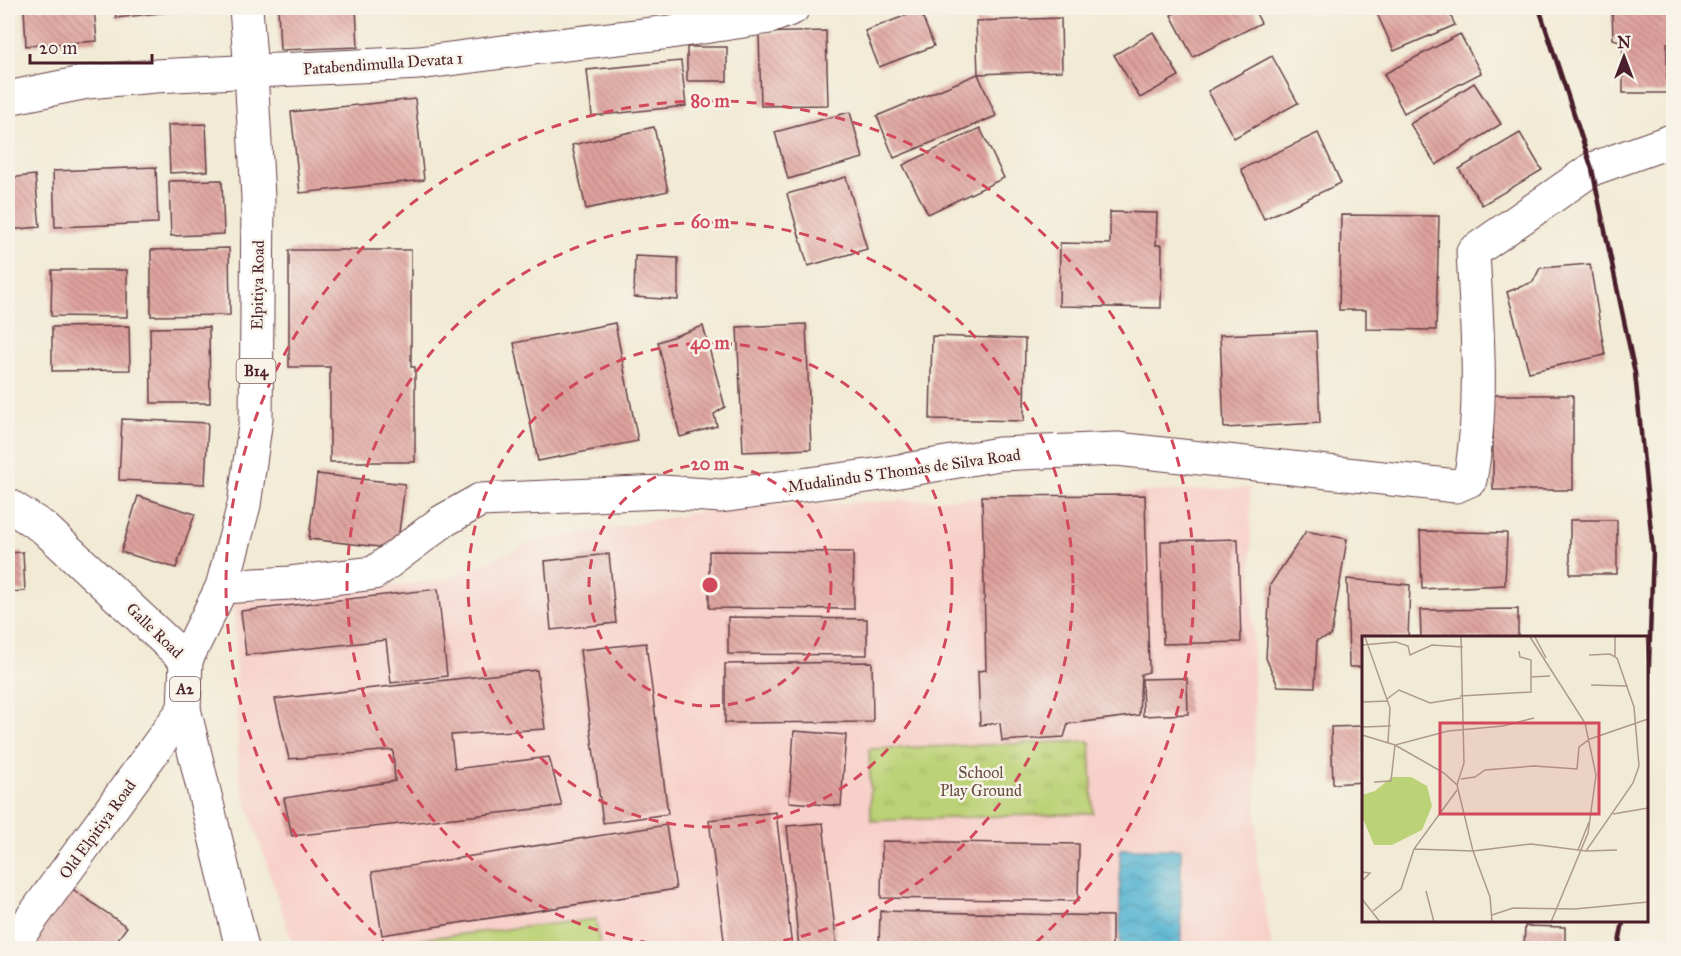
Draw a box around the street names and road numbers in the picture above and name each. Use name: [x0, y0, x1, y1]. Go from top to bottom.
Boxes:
street label: Patabendimulla Devata 1: [303, 48, 464, 79]
street label: Elpitiya Road: [247, 240, 268, 330]
road number: B14: [236, 359, 276, 383]
street label: Mudalindu S Thomas de Silva Road: [786, 445, 1022, 496]
street label: Galle Road: [122, 599, 187, 662]
road number: A2: [170, 677, 200, 701]
street label: Old Elpitiya Road: [55, 776, 140, 882]

